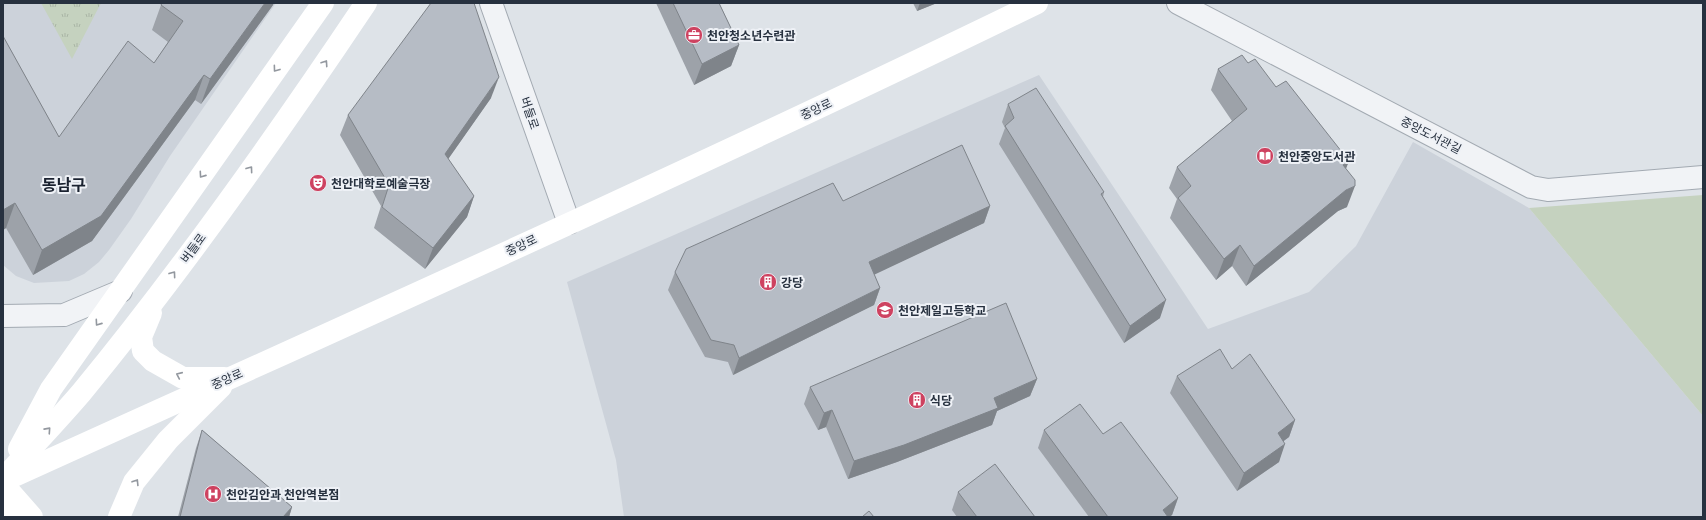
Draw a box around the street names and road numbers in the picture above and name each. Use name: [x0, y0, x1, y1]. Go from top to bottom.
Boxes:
street label: 버들로: [518, 95, 542, 131]
street label: 중앙로: [798, 95, 834, 123]
street label: 중앙도서관길: [1398, 113, 1464, 157]
street label: 버들로: [177, 230, 209, 266]
street label: 중앙로: [503, 231, 539, 259]
street label: 중앙로: [209, 365, 245, 393]

